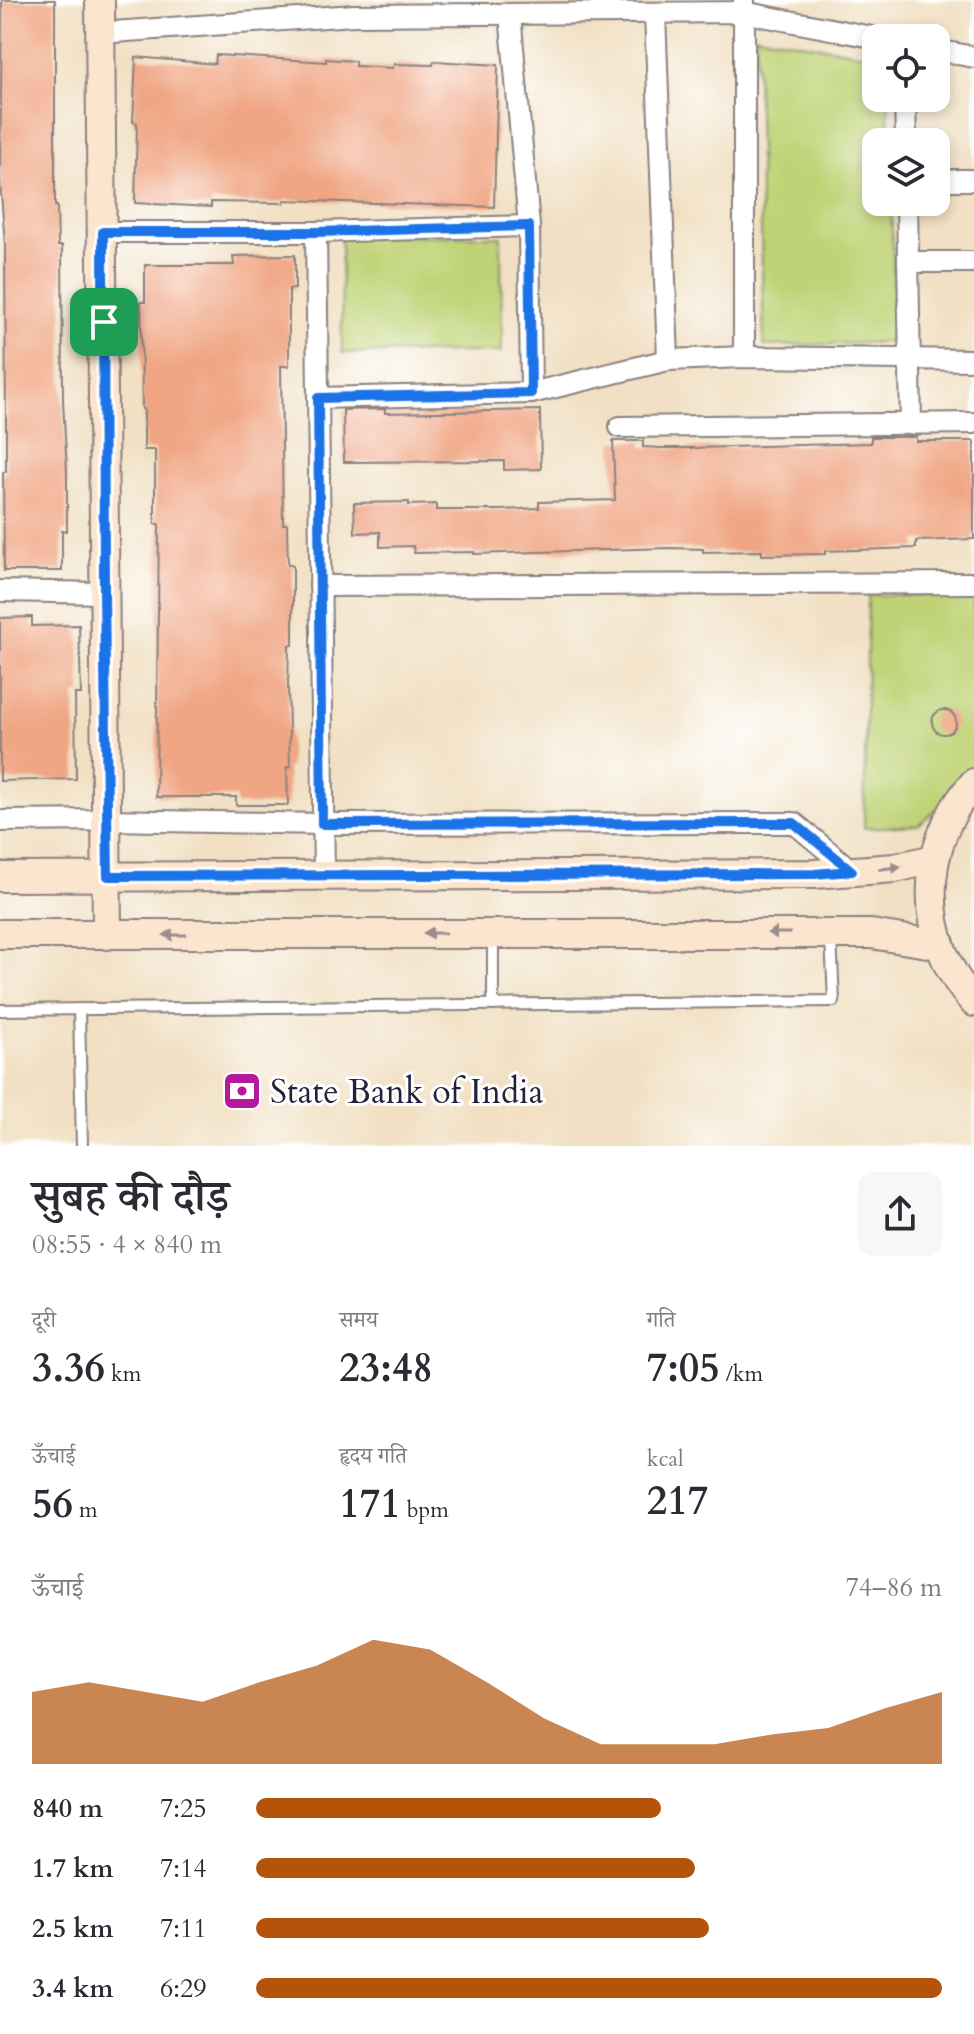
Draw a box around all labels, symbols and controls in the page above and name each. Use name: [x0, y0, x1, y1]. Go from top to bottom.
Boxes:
map controls: [862, 24, 950, 216]
button: locate: [862, 24, 950, 112]
button: layers: [862, 128, 950, 216]
pin: [70, 288, 138, 356]
icon: arrive: [82, 300, 126, 344]
one-way arrow: [878, 861, 903, 874]
one-way arrow: [422, 927, 447, 939]
one-way arrow: [766, 927, 791, 939]
one-way arrow: [162, 929, 187, 941]
place label: State Bank of India: [270, 1069, 544, 1115]
bank icon: State Bank of India: [221, 1070, 263, 1112]
text: सुबह की दौड़: [32, 1167, 229, 1227]
button: share: [858, 1172, 942, 1256]
text: 08:55 · 4 × 840 m: [32, 1227, 222, 1262]
text: दूरी: [32, 1305, 56, 1335]
text: समय: [339, 1305, 378, 1335]
text: गति: [647, 1305, 675, 1335]
text: 3.36: [32, 1341, 105, 1396]
text: 23:48: [339, 1341, 433, 1396]
text: 7:05: [647, 1341, 720, 1396]
text: km: [105, 1359, 141, 1389]
text: /km: [720, 1359, 763, 1389]
text: ऊँचाई: [32, 1441, 75, 1471]
text: हृदय गति: [339, 1441, 407, 1471]
text: kcal: [647, 1444, 684, 1474]
text: 217: [647, 1474, 708, 1529]
text: 56: [32, 1477, 73, 1532]
text: 171: [339, 1477, 401, 1532]
text: m: [73, 1495, 98, 1525]
text: bpm: [401, 1495, 449, 1525]
text: ऊँचाई: [32, 1570, 83, 1605]
text: 74–86 m: [845, 1570, 942, 1605]
text: 840 m: [32, 1791, 103, 1826]
text: 7:25: [160, 1791, 207, 1826]
text: 1.7 km: [32, 1851, 113, 1886]
text: 7:14: [160, 1851, 207, 1886]
text: 2.5 km: [32, 1911, 113, 1946]
text: 7:11: [160, 1911, 207, 1946]
text: 3.4 km: [32, 1971, 113, 2006]
text: 6:29: [160, 1971, 207, 2006]

